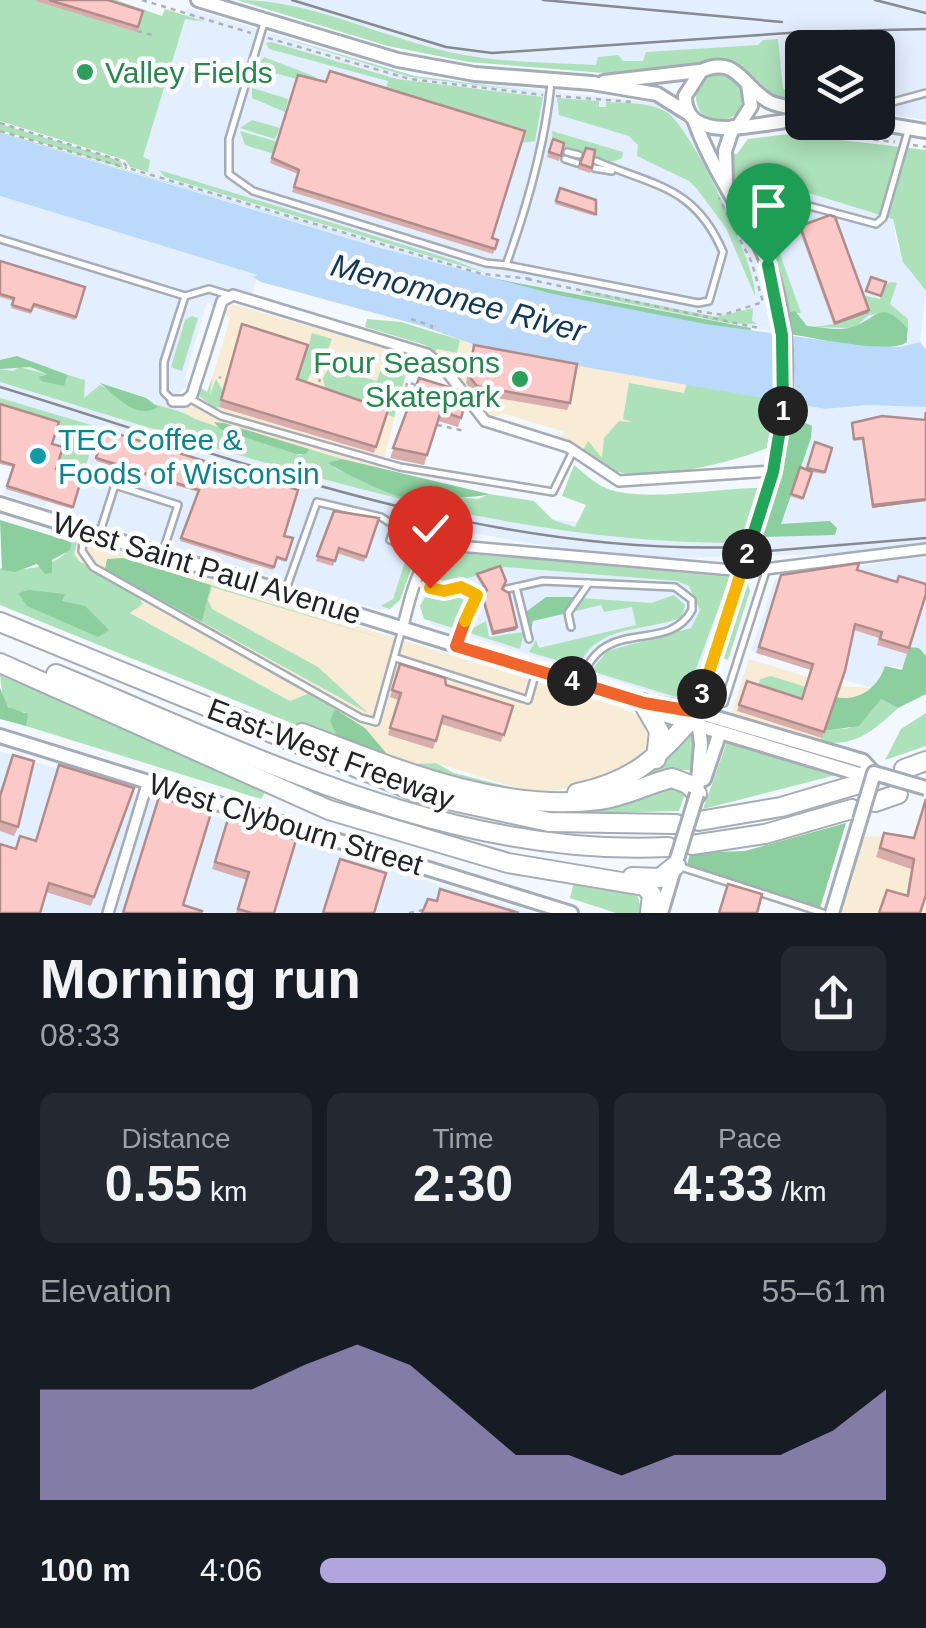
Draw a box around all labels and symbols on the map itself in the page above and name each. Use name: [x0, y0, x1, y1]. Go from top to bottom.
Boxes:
place label: Valley Fields: [105, 56, 273, 89]
marker: Valley Fields: [74, 61, 96, 83]
pin: [726, 163, 811, 266]
water label: Menomonee River: [327, 247, 590, 350]
place label: Four Seasons Skatepark: [313, 346, 501, 413]
marker: Four Seasons Skatepark: [509, 368, 531, 390]
pin: 1: [758, 386, 808, 436]
place label: TEC Coffee & Foods of Wisconsin: [58, 423, 320, 490]
marker: TEC Coffee & Foods of Wisconsin: [27, 445, 49, 467]
pin: [388, 486, 473, 589]
street label: West Saint Paul Avenue: [49, 505, 365, 631]
pin: 2: [722, 529, 772, 579]
pin: 4: [547, 656, 597, 706]
pin: 3: [677, 669, 727, 719]
street label: East-West Freeway: [203, 692, 459, 816]
street label: West Clybourn Street: [145, 767, 428, 882]

